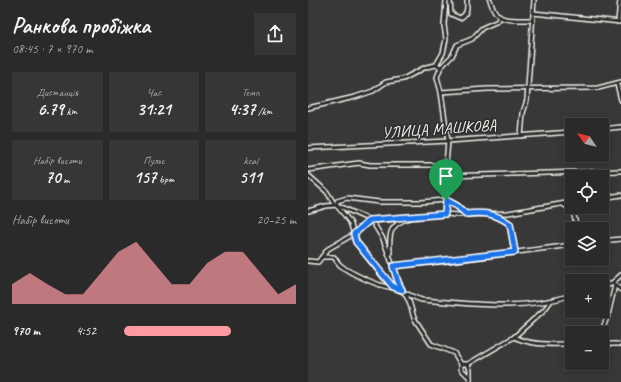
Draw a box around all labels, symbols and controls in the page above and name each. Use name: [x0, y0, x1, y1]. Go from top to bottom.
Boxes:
text: Ранкова пробіжка: [12, 12, 150, 40]
button: share: [254, 13, 296, 55]
text: 08:45 · 7 × 970 m: [12, 41, 93, 57]
text: Дистанція: [36, 85, 78, 99]
text: Час: [147, 85, 161, 99]
text: Темп: [242, 85, 260, 99]
text: 6.79: [37, 99, 64, 120]
text: 31:21: [137, 99, 171, 120]
text: 4:37: [229, 99, 255, 120]
text: km: [64, 104, 77, 118]
text: /km: [255, 104, 272, 118]
street label: УЛИЦА МАШКОВА: [381, 115, 498, 143]
north arrow: [565, 118, 609, 162]
map controls: [565, 118, 609, 370]
text: Набір висоти: [33, 153, 81, 167]
text: Пульс: [143, 153, 165, 167]
text: kcal: [243, 153, 258, 167]
pin: [429, 159, 463, 200]
icon: arrive: [435, 165, 457, 187]
text: 70: [45, 167, 61, 188]
text: 157: [134, 167, 156, 188]
text: 511: [239, 167, 262, 188]
button: locate: [565, 170, 609, 214]
text: m: [61, 172, 69, 186]
text: bpm: [156, 172, 174, 186]
text: Набір висоти: [12, 212, 69, 228]
text: 20–25 m: [256, 212, 296, 228]
button: layers: [565, 222, 609, 266]
button: +: [565, 274, 609, 318]
text: 970 m: [12, 323, 40, 339]
text: 4:52: [76, 323, 96, 339]
button: −: [565, 326, 609, 370]

